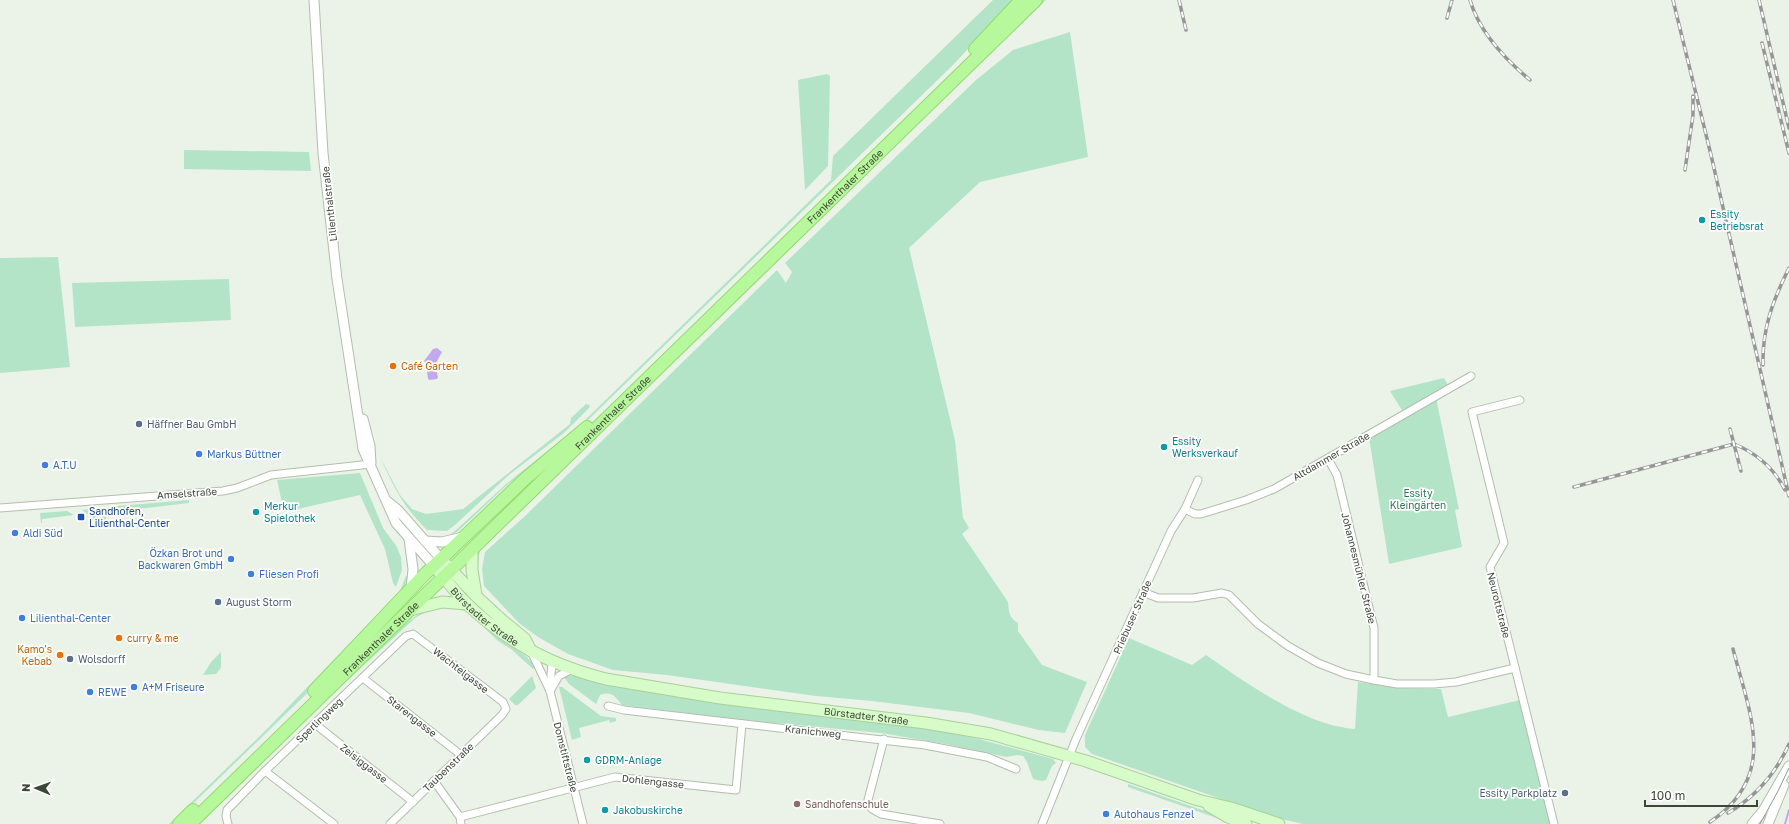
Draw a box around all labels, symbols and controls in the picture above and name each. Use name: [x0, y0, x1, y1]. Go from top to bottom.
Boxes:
street label: Frankenthaler Straße: [804, 146, 885, 226]
street label: Lilienthalstraße: [319, 166, 339, 242]
place label: Essity Betriebsrat: [1710, 208, 1764, 232]
marker: Essity Betriebsrat: [1697, 215, 1707, 225]
place label: Café Garten: [401, 360, 458, 372]
marker: Café Garten: [388, 361, 398, 371]
street label: Frankenthaler Straße: [572, 373, 653, 452]
place label: Häffner Bau GmbH: [147, 418, 237, 430]
marker: Häffner Bau GmbH: [134, 419, 144, 429]
street label: Altdammer Straße: [1291, 429, 1372, 483]
place label: Essity Werksverkauf: [1172, 435, 1238, 459]
marker: Essity Werksverkauf: [1159, 442, 1169, 452]
place label: Markus Büttner: [207, 448, 281, 460]
marker: Markus Büttner: [194, 449, 204, 459]
place label: A.T.U: [53, 459, 77, 471]
marker: A.T.U: [40, 460, 50, 470]
street label: Amselstraße: [157, 485, 218, 501]
park label: Essity Kleingärten: [1390, 487, 1446, 511]
place label: Merkur Spielothek: [264, 500, 316, 524]
place label: Sandhofen, Lilienthal-Center: [89, 505, 170, 529]
marker: Merkur Spielothek: [251, 507, 261, 517]
street label: Johannesmühler Straße: [1339, 511, 1379, 625]
marker: Sandhofen, Lilienthal-Center: [76, 512, 86, 522]
place label: Aldi Süd: [23, 527, 63, 539]
marker: Aldi Süd: [10, 528, 20, 538]
place label: Özkan Brot und Backwaren GmbH: [138, 546, 223, 571]
marker: Özkan Brot und Backwaren GmbH: [226, 554, 236, 564]
place label: Fliesen Profi: [259, 568, 319, 580]
marker: Fliesen Profi: [246, 569, 256, 579]
street label: Neurottstraße: [1485, 571, 1513, 639]
street label: Priebuser Straße: [1110, 578, 1154, 656]
street label: Bürstadter Straße: [448, 585, 521, 648]
place label: August Storm: [226, 596, 292, 608]
marker: August Storm: [213, 597, 223, 607]
street label: Frankenthaler Straße: [340, 599, 421, 678]
place label: Lilienthal-Center: [30, 612, 111, 624]
marker: Lilienthal-Center: [17, 613, 27, 623]
place label: curry & me: [127, 632, 179, 644]
marker: curry & me: [114, 633, 124, 643]
place label: Kamo's Kebab: [17, 643, 52, 667]
street label: Wachtelgasse: [431, 645, 491, 696]
marker: Kamo's Kebab: [55, 650, 65, 660]
place label: Wolsdorff: [78, 653, 126, 665]
marker: Wolsdorff: [65, 654, 75, 664]
place label: A+M Friseure: [142, 681, 205, 693]
marker: A+M Friseure: [129, 682, 139, 692]
place label: REWE: [98, 686, 127, 698]
marker: REWE: [85, 687, 95, 697]
street label: Starengasse: [385, 693, 439, 739]
street label: Sperlingweg: [293, 695, 345, 745]
street label: Bürstadter Straße: [823, 705, 909, 727]
street label: Domstiftstraße: [551, 721, 581, 794]
street label: Kranichweg: [784, 722, 842, 740]
street label: Taubenstraße: [420, 740, 476, 794]
street label: Zeisiggasse: [338, 741, 390, 785]
place label: GDRM-Anlage: [595, 754, 662, 766]
marker: GDRM-Anlage: [582, 755, 592, 765]
north arrow: [16, 768, 56, 808]
street label: Dohlengasse: [621, 772, 685, 790]
scale bar: [1645, 782, 1757, 808]
text: N: [19, 783, 32, 792]
place label: Essity Parkplatz: [1479, 787, 1557, 799]
marker: Essity Parkplatz: [1560, 788, 1570, 798]
text: 100 m: [1651, 788, 1685, 803]
place label: Sandhofenschule: [805, 798, 889, 810]
marker: Sandhofenschule: [792, 799, 802, 809]
place label: Jakobuskirche: [613, 804, 683, 816]
marker: Jakobuskirche: [600, 805, 610, 815]
place label: Autohaus Fenzel: [1114, 808, 1194, 820]
marker: Autohaus Fenzel: [1101, 809, 1111, 819]

